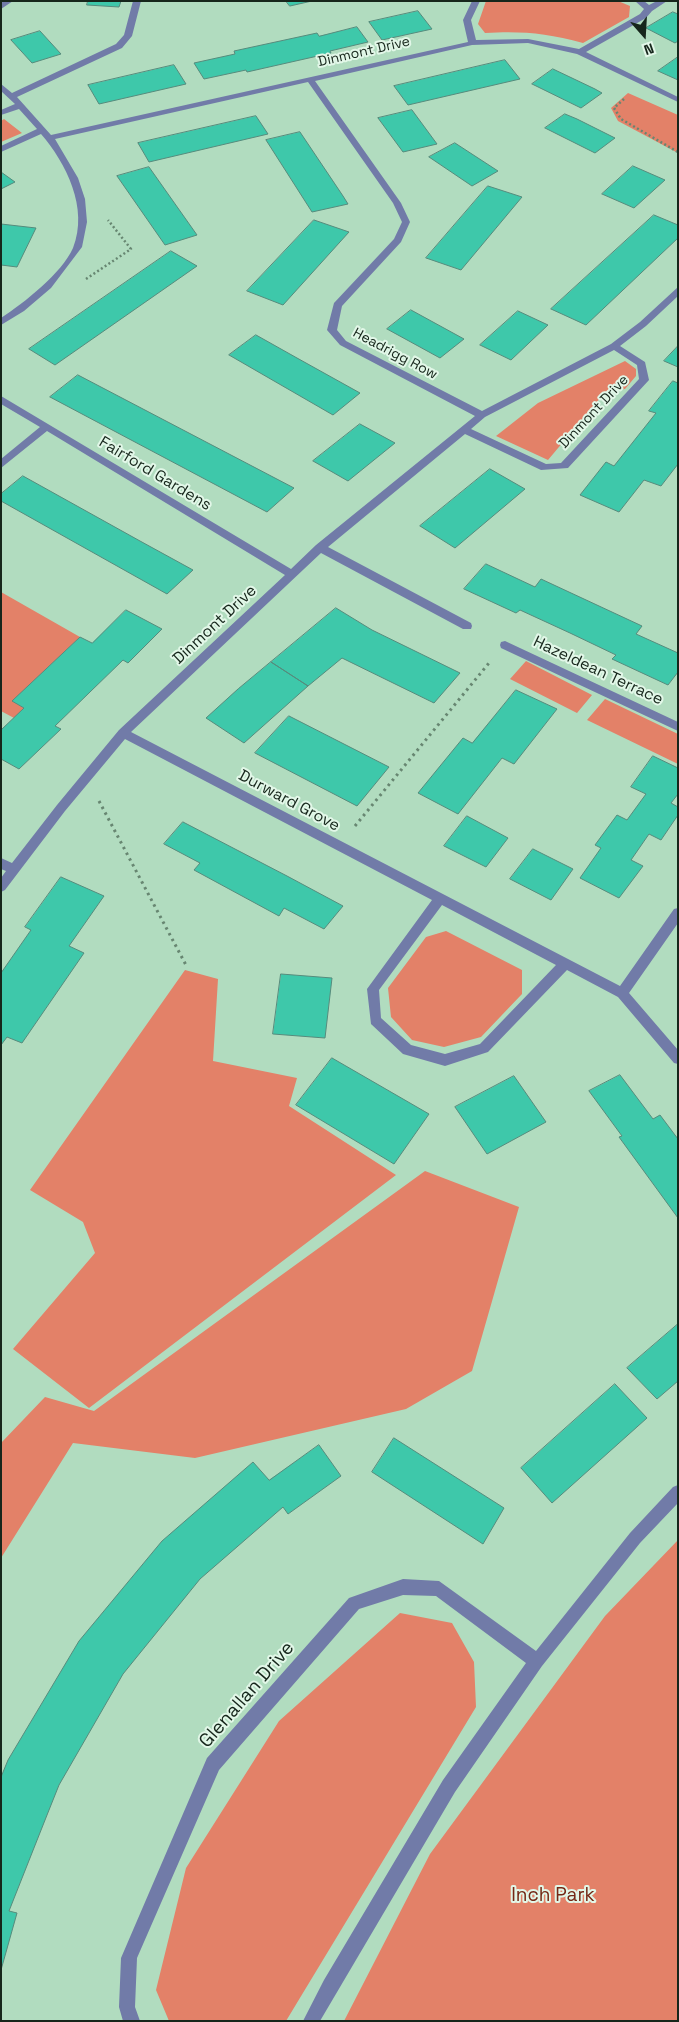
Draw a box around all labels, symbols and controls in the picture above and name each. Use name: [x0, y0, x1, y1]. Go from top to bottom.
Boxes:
north arrow: [619, 10, 669, 60]
street label: Dinmont Drive: [316, 33, 412, 71]
text: N: [642, 39, 656, 59]
street label: Headrigg Row: [350, 325, 440, 383]
street label: Dinmont Drive: [556, 372, 632, 452]
street label: Fairford Gardens: [95, 433, 215, 515]
street label: Dinmont Drive: [169, 581, 261, 669]
street label: Hazeldean Terrace: [530, 632, 666, 710]
street label: Durward Grove: [235, 766, 343, 836]
street label: Glenallan Drive: [195, 1637, 299, 1753]
park label: Inch Park: [511, 1885, 595, 1907]

